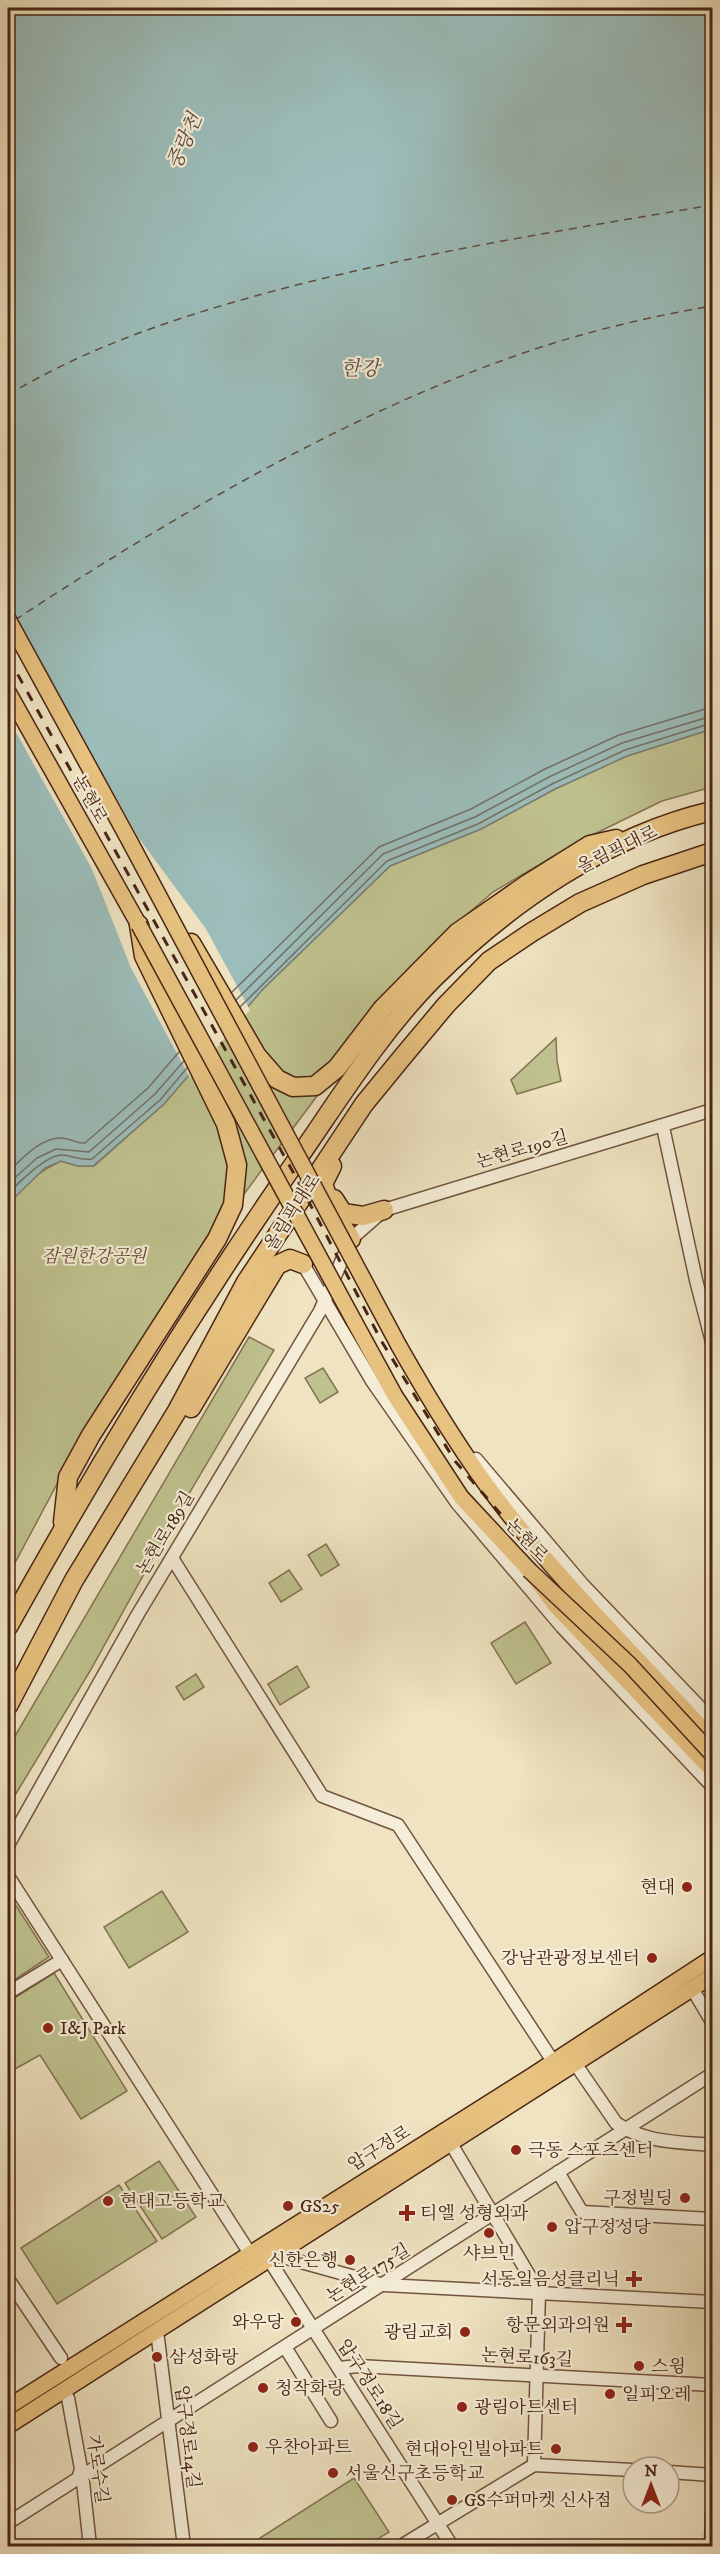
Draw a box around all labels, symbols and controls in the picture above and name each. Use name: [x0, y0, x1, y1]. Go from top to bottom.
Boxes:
water label: 중랑천: [163, 108, 209, 173]
water label: 한강: [341, 357, 382, 382]
street label: 논현로: [67, 771, 111, 828]
street label: 올림픽대로: [574, 821, 661, 879]
street label: 논현로190길: [474, 1126, 571, 1174]
street label: 올림픽대로: [260, 1170, 326, 1255]
park label: 잠원한강공원: [42, 1246, 148, 1268]
street label: 논현로189길: [132, 1487, 200, 1580]
street label: 논현로: [500, 1514, 552, 1567]
place label: 현대: [640, 1877, 675, 1899]
marker: 현대: [680, 1880, 694, 1894]
place label: 강남관광정보센터: [501, 1948, 640, 1970]
marker: 강남관광정보센터: [645, 1951, 659, 1965]
place label: I&J Park: [60, 2018, 126, 2040]
marker: I&J Park: [41, 2021, 55, 2035]
street label: 압구정로: [344, 2121, 415, 2177]
place label: 극동 스포츠센터: [528, 2140, 654, 2162]
marker: 극동 스포츠센터: [509, 2143, 523, 2157]
place label: 구정빌딩: [603, 2188, 673, 2210]
place label: 현대고등학교: [120, 2191, 225, 2213]
marker: 구정빌딩: [678, 2191, 692, 2205]
marker: 현대고등학교: [101, 2194, 115, 2208]
place label: GS25: [300, 2196, 340, 2218]
marker: GS25: [281, 2199, 295, 2213]
place label: 티엘 성형외과: [420, 2203, 529, 2225]
marker: 티엘 성형외과: [398, 2204, 416, 2222]
place label: 압구정성당: [564, 2217, 652, 2239]
marker: 압구정성당: [545, 2220, 559, 2234]
marker: 샤브민: [482, 2226, 496, 2240]
street label: 논현로175길: [323, 2239, 414, 2308]
place label: 샤브민: [463, 2243, 515, 2265]
place label: 신한은행: [268, 2250, 338, 2272]
marker: 신한은행: [343, 2253, 357, 2267]
place label: 서동일음성클리닉: [481, 2269, 620, 2291]
marker: 서동일음성클리닉: [625, 2270, 643, 2288]
place label: 와우당: [232, 2312, 285, 2334]
marker: 와우당: [289, 2315, 303, 2329]
place label: 항문외과의원: [506, 2315, 610, 2337]
marker: 항문외과의원: [615, 2316, 633, 2334]
place label: 광림교회: [383, 2322, 453, 2344]
marker: 광림교회: [458, 2325, 472, 2339]
street label: 압구정로18길: [332, 2336, 406, 2434]
street label: 논현로163길: [480, 2345, 574, 2371]
place label: 삼성화랑: [169, 2347, 239, 2369]
marker: 삼성화랑: [150, 2350, 164, 2364]
place label: 스윙: [651, 2356, 686, 2378]
marker: 스윙: [632, 2359, 646, 2373]
place label: 청작화랑: [275, 2378, 345, 2400]
marker: 청작화랑: [256, 2381, 270, 2395]
street label: 압구정로14길: [170, 2384, 204, 2490]
place label: 일피오레: [622, 2384, 692, 2406]
marker: 일피오레: [603, 2387, 617, 2401]
place label: 광림아트센터: [474, 2397, 578, 2419]
marker: 광림아트센터: [455, 2400, 469, 2414]
street label: 가로수길: [81, 2433, 113, 2505]
place label: 우찬아파트: [265, 2437, 353, 2459]
place label: 현대아인빌아파트: [405, 2439, 545, 2461]
marker: 우찬아파트: [246, 2440, 260, 2454]
marker: 현대아인빌아파트: [549, 2442, 563, 2456]
north arrow: [621, 2455, 681, 2515]
text: N: [644, 2461, 658, 2481]
place label: 서울신구초등학교: [345, 2463, 485, 2485]
marker: 서울신구초등학교: [326, 2466, 340, 2480]
place label: GS수퍼마켓 신사점: [464, 2490, 612, 2512]
marker: GS수퍼마켓 신사점: [445, 2493, 459, 2507]

